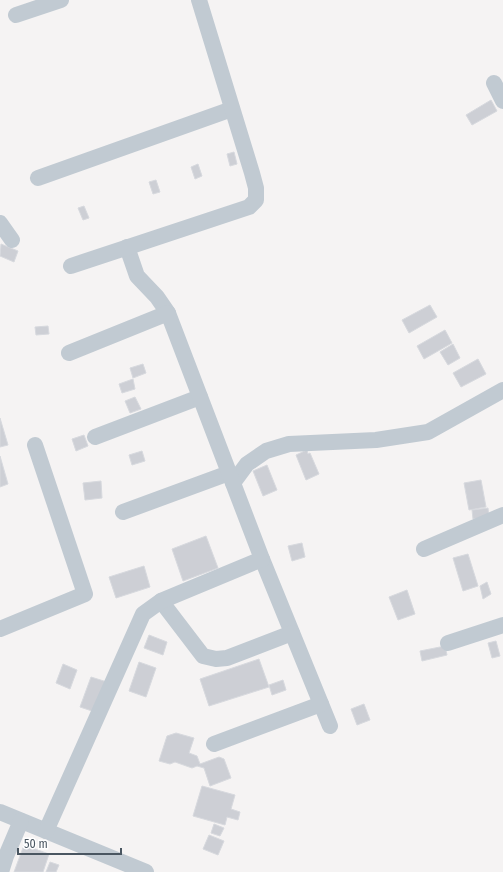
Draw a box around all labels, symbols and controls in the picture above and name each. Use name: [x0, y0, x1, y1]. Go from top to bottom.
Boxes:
scale bar: [18, 830, 121, 856]
text: 50 m: [24, 837, 48, 851]

